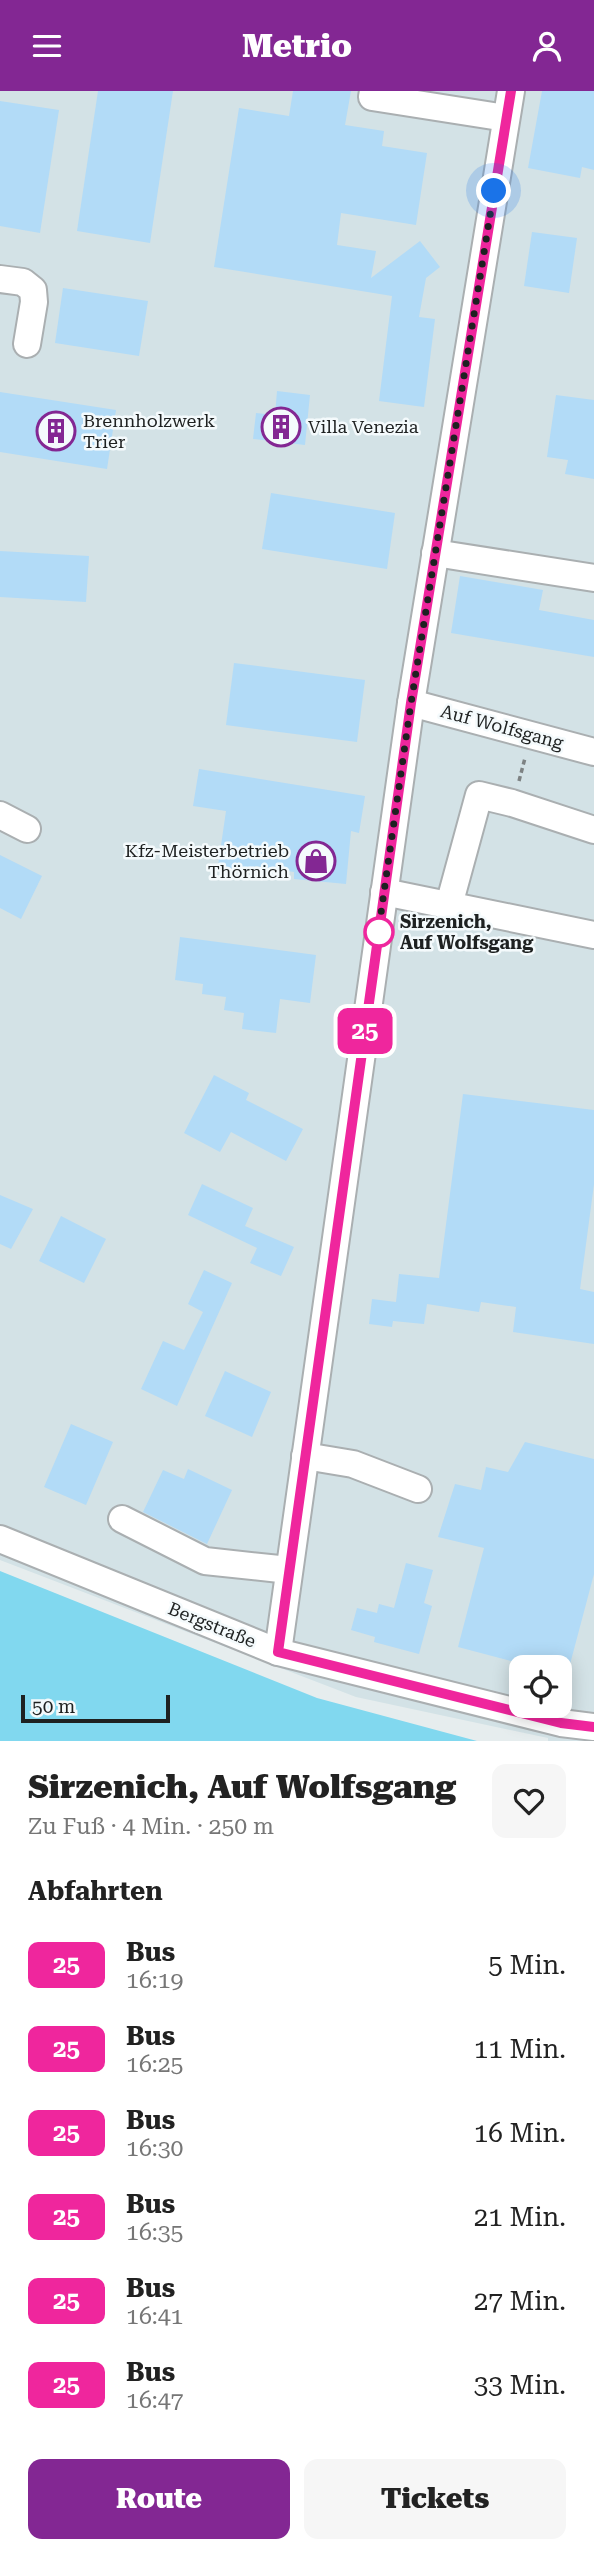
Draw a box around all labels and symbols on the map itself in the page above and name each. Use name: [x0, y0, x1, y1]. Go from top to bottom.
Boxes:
your location: [476, 173, 511, 208]
building icon: Villa Venezia: [260, 406, 302, 448]
building icon: Brennholzwerk Trier: [35, 410, 77, 452]
place label: Brennholzwerk Trier: [83, 410, 215, 452]
place label: Villa Venezia: [308, 416, 419, 437]
street label: Auf Wolfsgang: [438, 700, 567, 753]
place label: Kfz-Meisterbetrieb Thörnich: [125, 840, 289, 882]
shop icon: Kfz-Meisterbetrieb Thörnich: [295, 840, 337, 882]
place label: Sirzenich, Auf Wolfsgang: [400, 911, 534, 953]
marker: Sirzenich, Auf Wolfsgang: [364, 917, 394, 947]
line badge: 25: [334, 1008, 396, 1054]
street label: Bergstraße: [165, 1597, 259, 1652]
scale bar: [21, 1692, 170, 1724]

